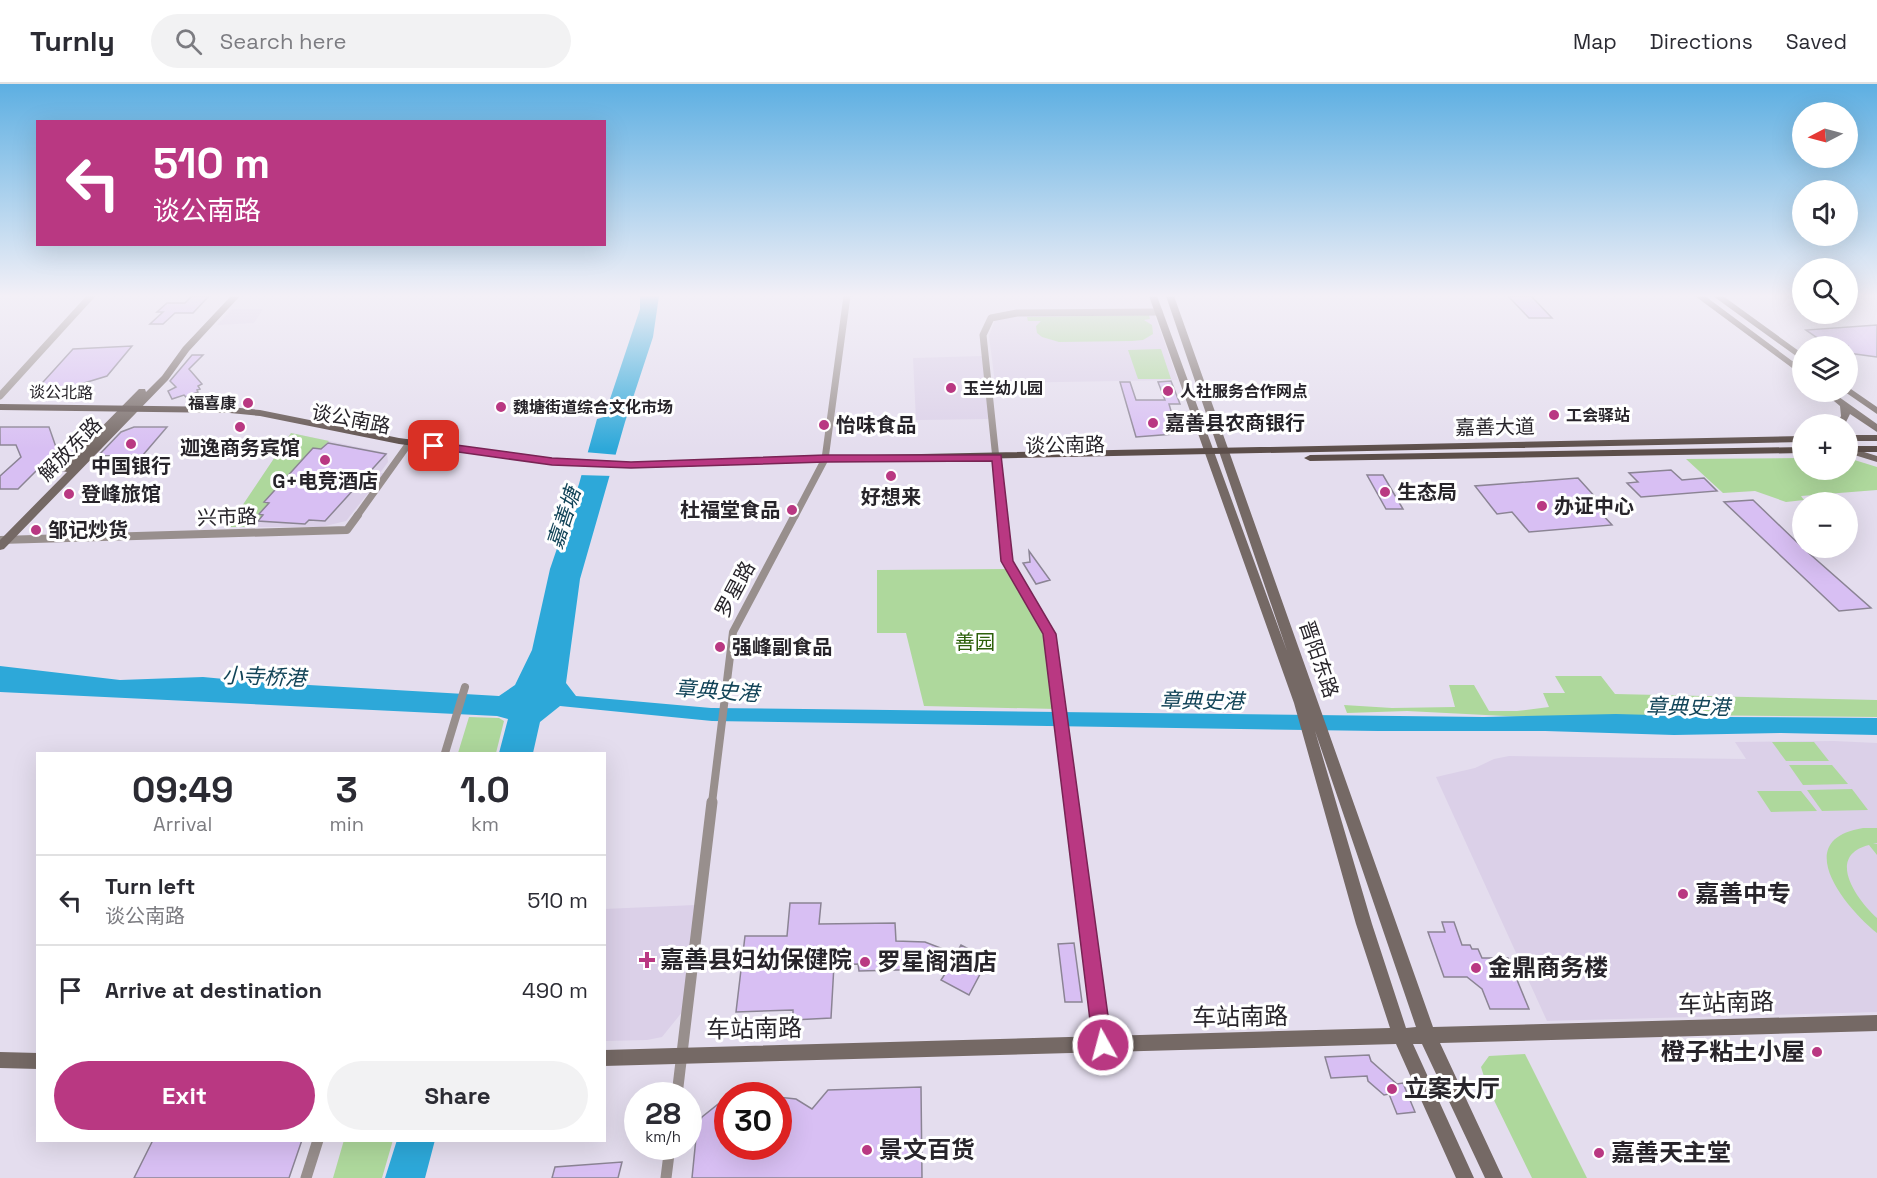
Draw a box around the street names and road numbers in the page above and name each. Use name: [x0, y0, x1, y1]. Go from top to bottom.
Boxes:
street label: 谈公北路: [29, 381, 93, 404]
street label: 谈公南路: [309, 399, 393, 439]
street label: 解放东路: [33, 412, 107, 486]
street label: 嘉善大道: [1455, 413, 1535, 441]
street label: 谈公南路: [1025, 431, 1105, 459]
street label: 兴市路: [197, 503, 257, 531]
street label: 罗星路: [709, 556, 761, 622]
street label: 晋阳东路: [1294, 617, 1344, 701]
street label: 车站南路: [1677, 985, 1774, 1020]
street label: 车站南路: [1192, 1000, 1288, 1033]
street label: 车站南路: [706, 1012, 802, 1045]

